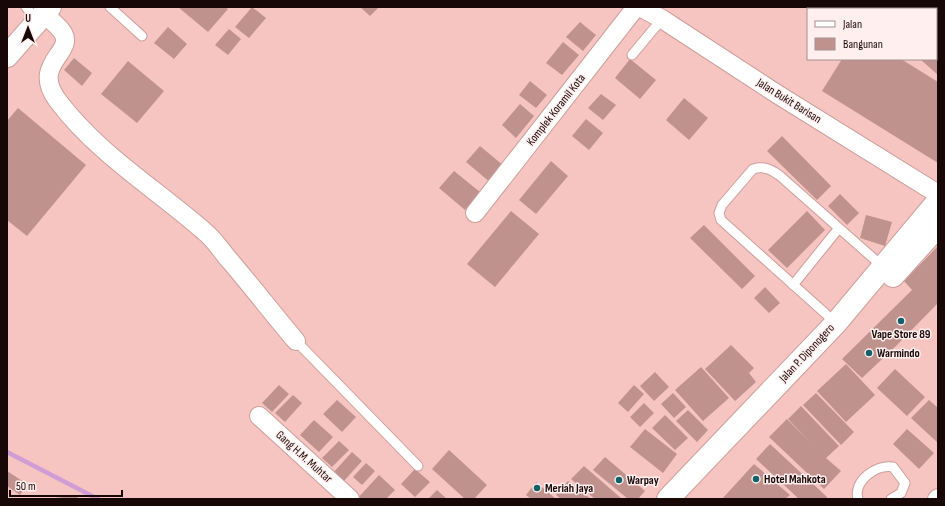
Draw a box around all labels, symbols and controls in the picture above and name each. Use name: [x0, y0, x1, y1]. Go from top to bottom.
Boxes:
north arrow: [8, 8, 48, 48]
legend: [807, 8, 937, 60]
text: U: [25, 12, 31, 25]
text: Jalan: [842, 17, 862, 32]
text: Bangunan: [843, 37, 883, 52]
street label: Komplek Koramil Kota: [523, 71, 589, 149]
street label: Jalan Bukit Barisan: [753, 75, 824, 127]
marker: Vape Store 89: [896, 316, 906, 326]
street label: Jalan P. Diponogero: [775, 321, 838, 386]
place label: Vape Store 89: [871, 327, 931, 342]
place label: Warmindo: [877, 346, 920, 361]
marker: Warmindo: [864, 348, 874, 358]
street label: Gang H.M. Muhtar: [273, 428, 336, 487]
scale bar: [10, 472, 122, 498]
place label: Hotel Mahkota: [764, 472, 826, 487]
place label: Warpay: [627, 473, 659, 488]
marker: Hotel Mahkota: [751, 474, 761, 484]
marker: Warpay: [614, 475, 624, 485]
text: 50 m: [16, 479, 36, 494]
place label: Meriah Jaya: [545, 481, 593, 496]
marker: Meriah Jaya: [532, 483, 542, 493]

